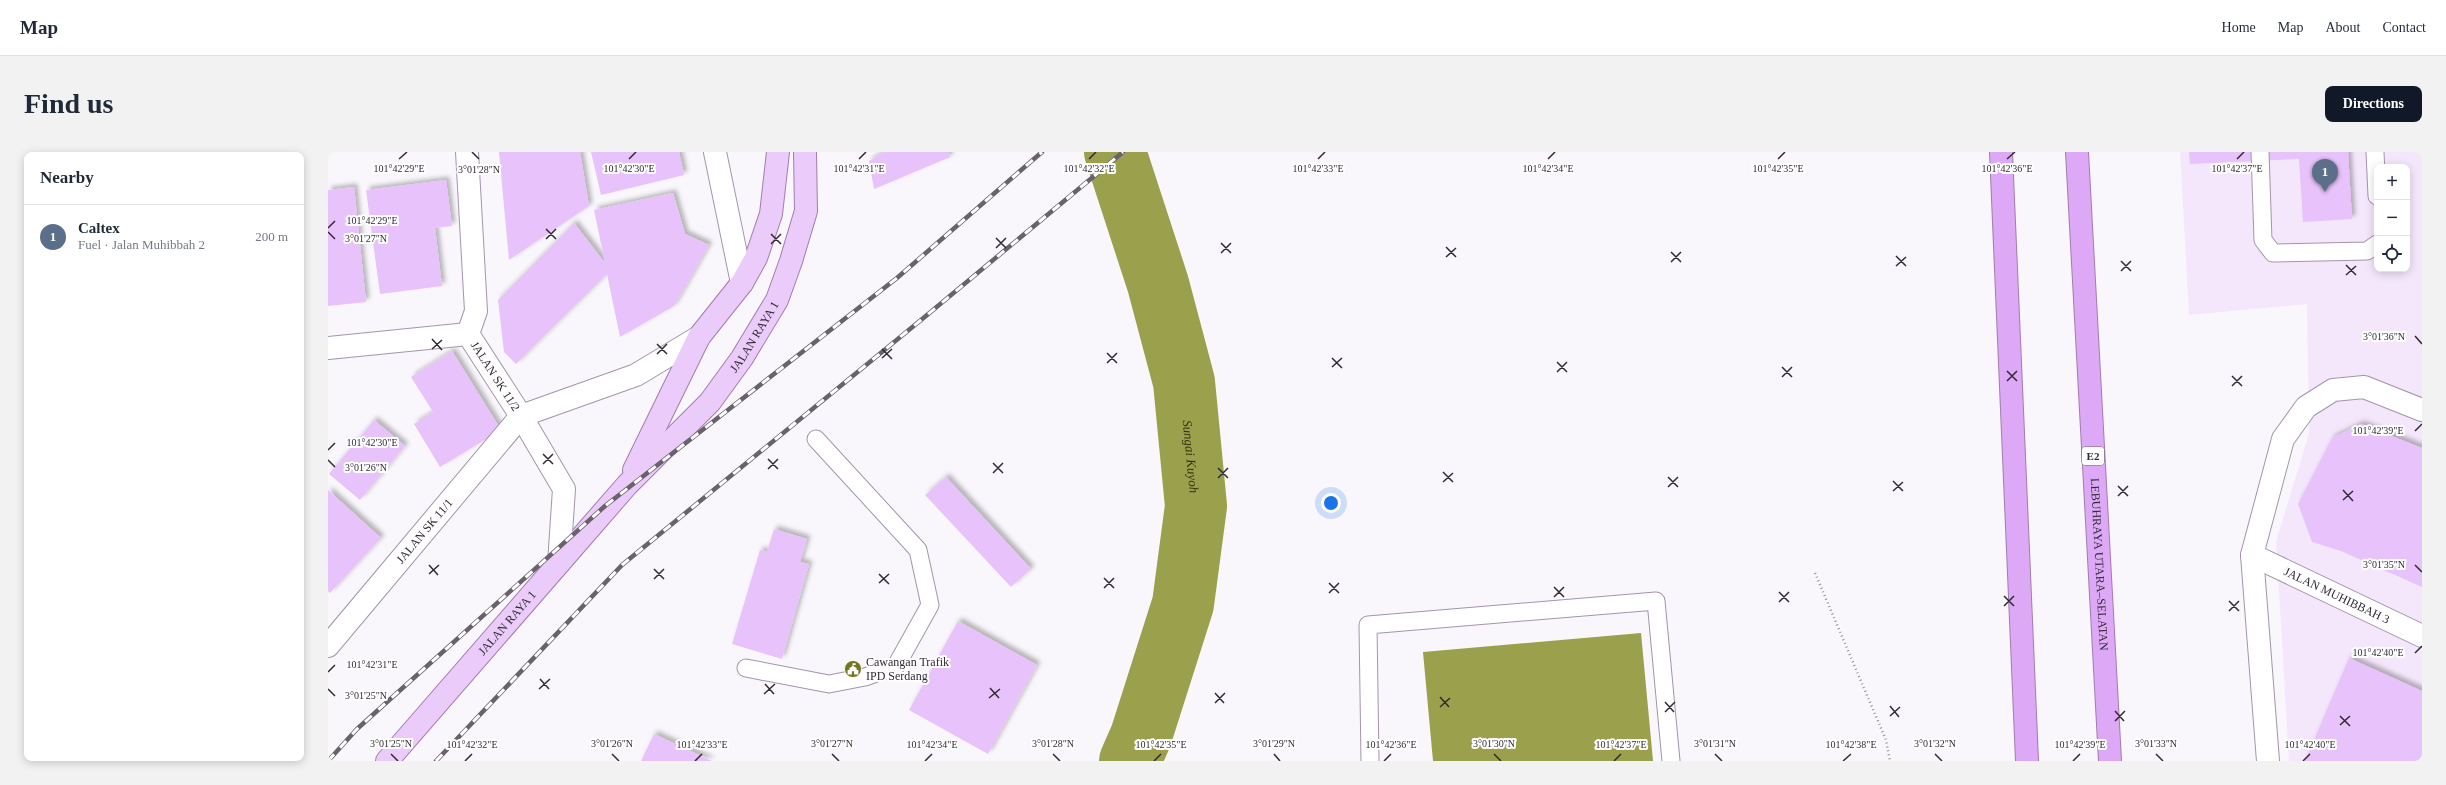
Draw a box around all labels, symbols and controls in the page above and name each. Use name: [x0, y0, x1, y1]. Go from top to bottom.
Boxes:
text: Map: [20, 17, 58, 38]
text: Home: [2222, 20, 2256, 35]
text: Map: [2278, 20, 2303, 35]
text: About: [2325, 20, 2360, 35]
text: Contact: [2382, 20, 2426, 35]
button: Directions: [2325, 86, 2422, 122]
text: Find us: [24, 88, 114, 119]
pin: 1: [2312, 159, 2338, 192]
text: 101°42'29"E: [374, 163, 425, 174]
text: 101°42'30"E: [604, 163, 655, 174]
text: 101°42'31"E: [834, 163, 885, 174]
text: 101°42'32"E: [1064, 163, 1115, 174]
text: 101°42'33"E: [1293, 163, 1344, 174]
text: 101°42'34"E: [1523, 163, 1574, 174]
text: 101°42'35"E: [1753, 163, 1804, 174]
text: 101°42'36"E: [1982, 163, 2033, 174]
text: 101°42'37"E: [2212, 163, 2263, 174]
text: 3°01'28"N: [458, 164, 500, 175]
map controls: [2374, 164, 2410, 272]
button: +: [2374, 164, 2410, 200]
text: Nearby: [40, 168, 94, 187]
button: −: [2374, 200, 2410, 236]
text: 101°42'29"E: [347, 215, 398, 226]
text: Caltex: [78, 220, 120, 236]
text: 1: [50, 229, 56, 244]
text: 200 m: [255, 229, 288, 244]
text: 3°01'27"N: [345, 233, 387, 244]
button: locate: [2374, 236, 2410, 272]
text: Fuel · Jalan Muhibbah 2: [78, 237, 205, 252]
street label: JALAN RAYA 1: [727, 299, 782, 375]
text: 3°01'36"N: [2363, 331, 2405, 342]
street label: JALAN SK 11/2: [468, 339, 523, 414]
water label: Sungai Kuyoh: [1180, 419, 1202, 494]
text: 101°42'39"E: [2353, 425, 2404, 436]
text: 101°42'30"E: [347, 437, 398, 448]
road number: E2: [2082, 447, 2104, 465]
text: 3°01'26"N: [345, 462, 387, 473]
street label: LEBUHRAYA UTARA–SELATAN: [2088, 478, 2111, 651]
your location: [1321, 493, 1341, 513]
street label: JALAN SK 11/1: [393, 496, 456, 566]
text: 3°01'35"N: [2363, 559, 2405, 570]
street label: JALAN MUHIBBAH 3: [2282, 564, 2392, 627]
street label: JALAN RAYA 1: [475, 588, 539, 658]
text: 101°42'40"E: [2353, 647, 2404, 658]
place label: Cawangan Trafik IPD Serdang: [866, 655, 949, 683]
text: 101°42'31"E: [347, 659, 398, 670]
public building icon: Cawangan Trafik IPD Serdang: [843, 659, 863, 679]
text: 3°01'25"N: [345, 690, 387, 701]
text: 3°01'25"N: [370, 738, 412, 749]
text: 3°01'26"N: [591, 738, 633, 749]
text: 3°01'27"N: [811, 738, 853, 749]
text: 3°01'28"N: [1032, 738, 1074, 749]
text: 3°01'29"N: [1253, 738, 1295, 749]
text: 3°01'30"N: [1473, 738, 1515, 749]
text: 3°01'31"N: [1694, 738, 1736, 749]
text: 3°01'32"N: [1914, 738, 1956, 749]
text: 3°01'33"N: [2135, 738, 2177, 749]
text: 101°42'32"E: [447, 739, 498, 750]
text: 101°42'33"E: [677, 739, 728, 750]
text: 101°42'34"E: [907, 739, 958, 750]
text: 101°42'35"E: [1136, 739, 1187, 750]
text: 101°42'36"E: [1366, 739, 1417, 750]
text: 101°42'37"E: [1596, 739, 1647, 750]
text: 101°42'38"E: [1826, 739, 1877, 750]
text: 101°42'39"E: [2055, 739, 2106, 750]
text: 101°42'40"E: [2285, 739, 2336, 750]

